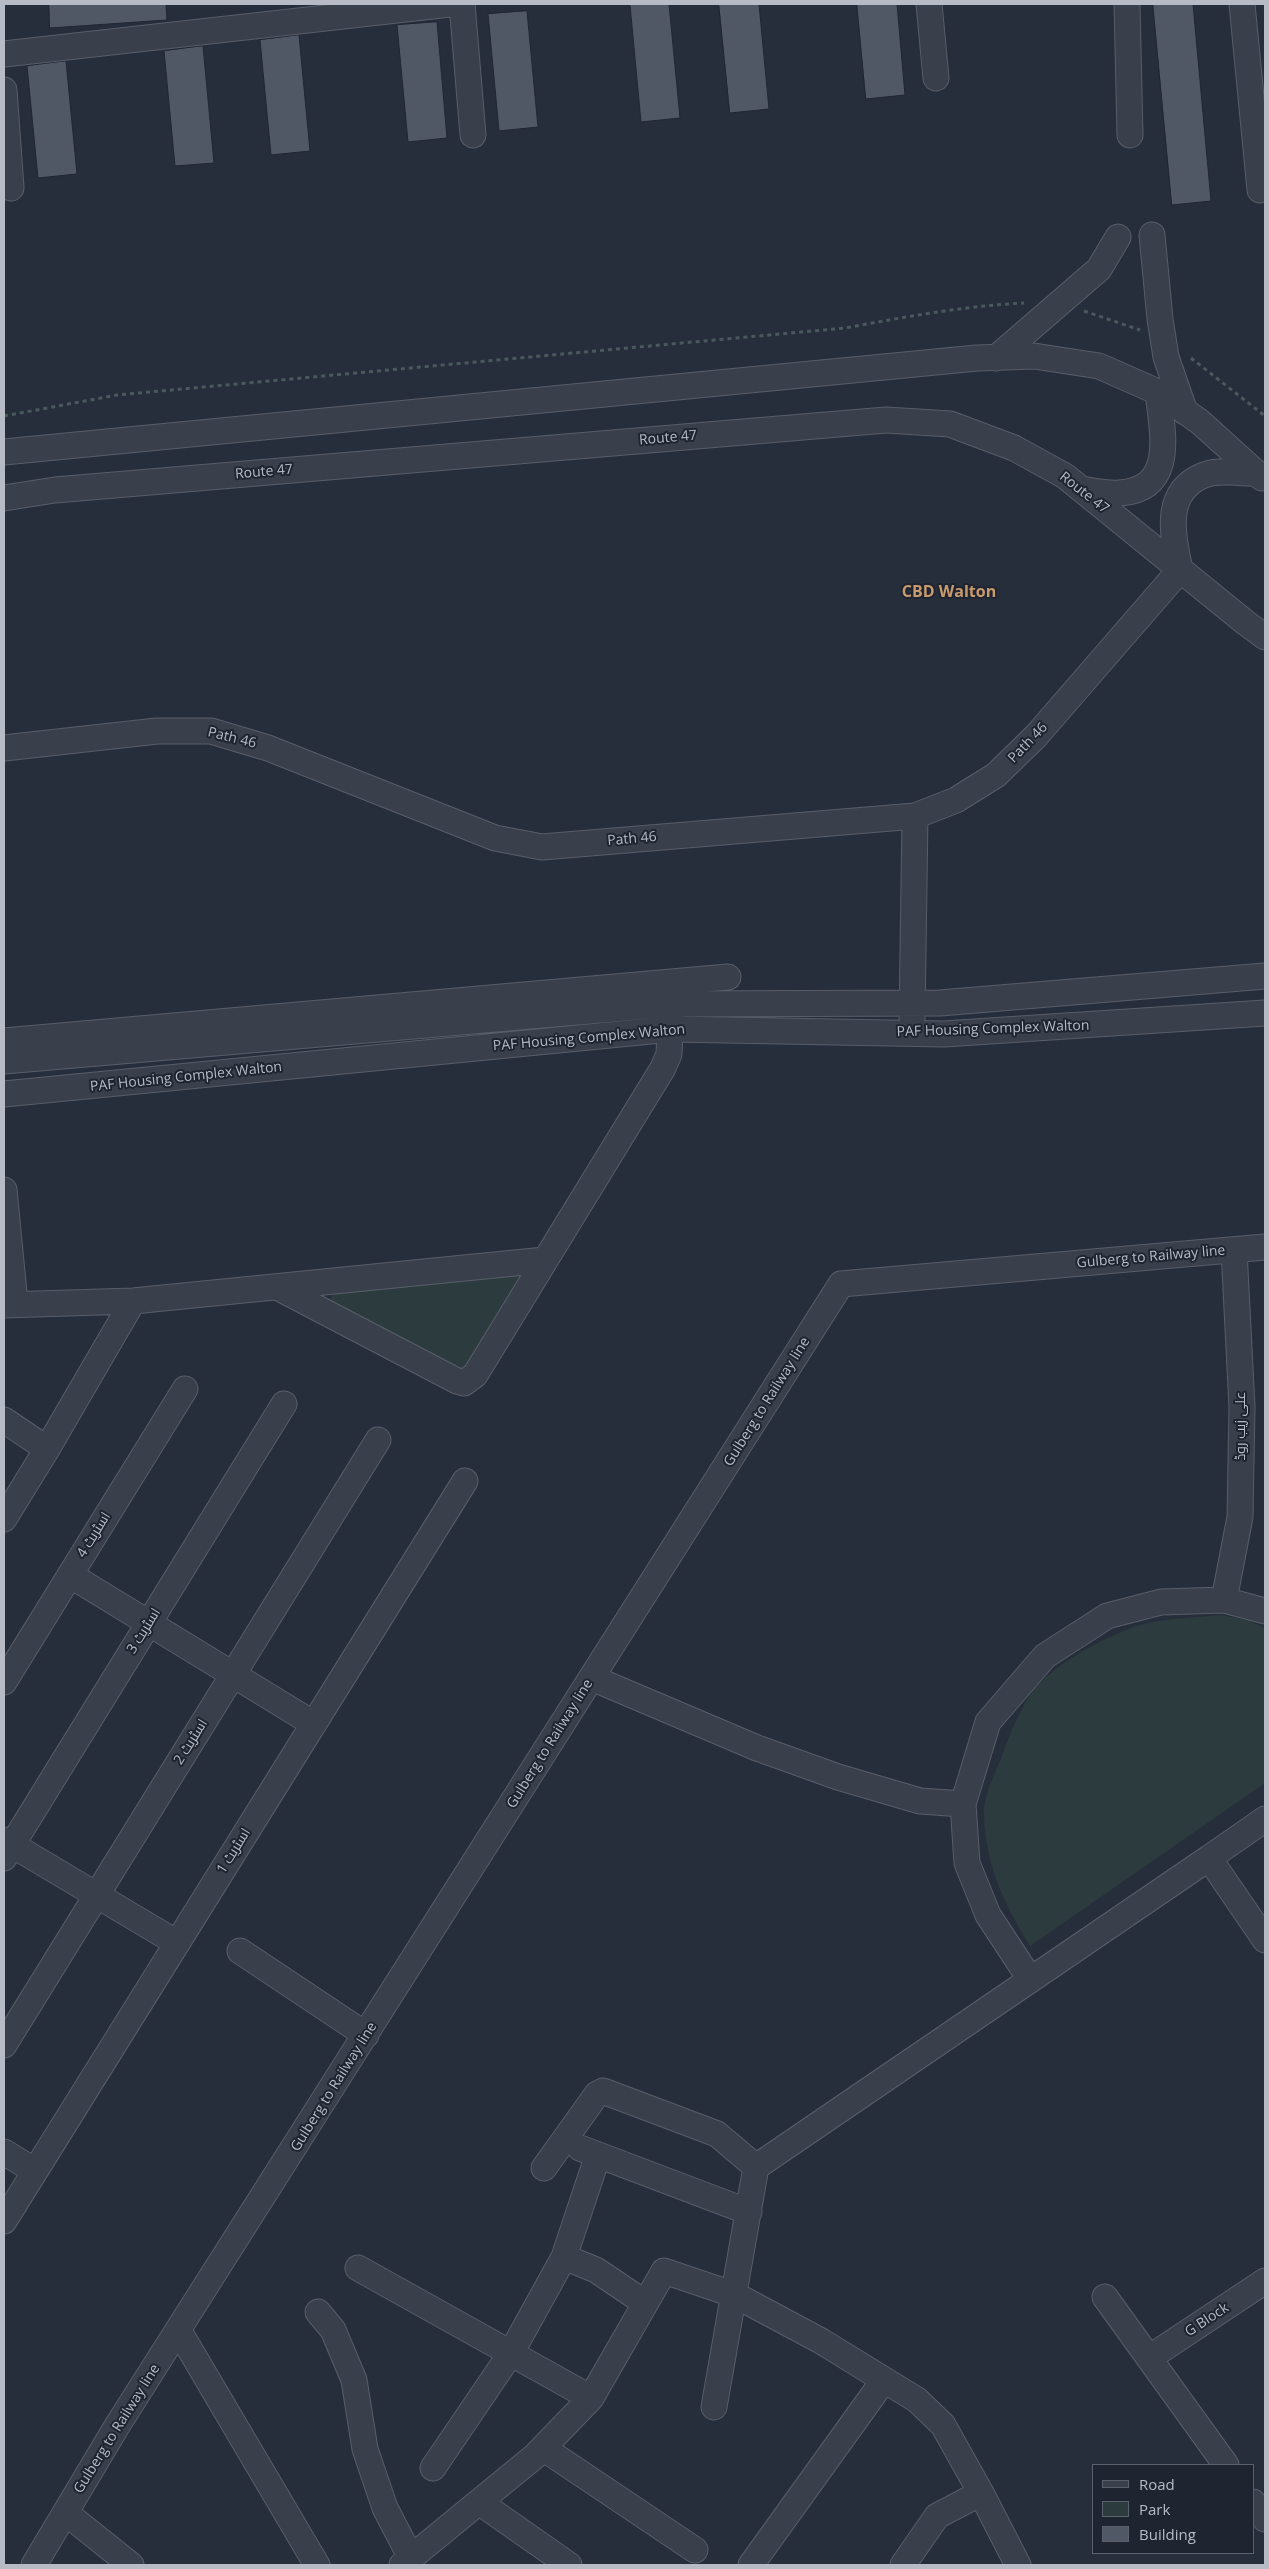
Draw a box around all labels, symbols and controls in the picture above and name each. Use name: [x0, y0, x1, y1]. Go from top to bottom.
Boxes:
street label: Route 47: [638, 427, 698, 449]
street label: Route 47: [234, 461, 294, 483]
street label: Route 47: [1056, 468, 1112, 518]
district label: CBD Walton: [902, 582, 996, 602]
street label: Path 46: [1005, 719, 1051, 767]
street label: Path 46: [206, 724, 258, 752]
street label: Path 46: [607, 828, 657, 850]
street label: PAF Housing Complex Walton: [896, 1017, 1090, 1041]
street label: PAF Housing Complex Walton: [492, 1021, 686, 1055]
street label: PAF Housing Complex Walton: [89, 1059, 283, 1095]
street label: Gulberg to Railway line: [1076, 1242, 1226, 1272]
street label: Gulberg to Railway line: [720, 1334, 814, 1470]
street label: علی زیب روڈ: [1233, 1391, 1249, 1461]
street label: اسٹریٹ 4: [74, 1509, 114, 1561]
street label: اسٹریٹ 3: [124, 1605, 164, 1657]
street label: Gulberg to Railway line: [503, 1676, 597, 1812]
street label: اسٹریٹ 2: [171, 1716, 211, 1768]
street label: اسٹریٹ 1: [214, 1825, 254, 1877]
street label: Gulberg to Railway line: [287, 2019, 381, 2155]
street label: G Block: [1182, 2300, 1232, 2340]
street label: Gulberg to Railway line: [70, 2361, 164, 2497]
legend: [1092, 2464, 1254, 2554]
text: Road: [1139, 2474, 1175, 2494]
text: Park: [1139, 2499, 1170, 2519]
text: Building: [1139, 2524, 1196, 2544]

